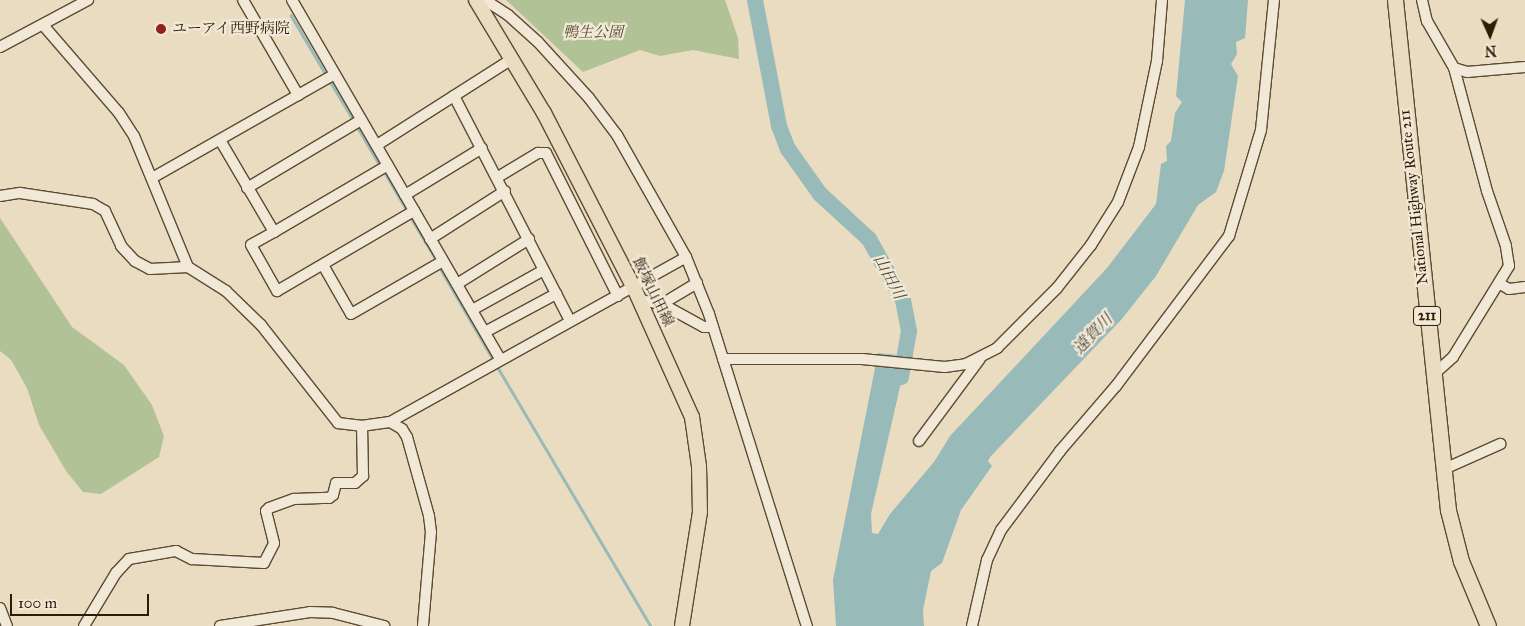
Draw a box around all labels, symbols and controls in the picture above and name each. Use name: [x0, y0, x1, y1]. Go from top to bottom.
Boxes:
north arrow: [1465, 10, 1515, 60]
place label: ユーアイ西野病院: [172, 20, 292, 38]
marker: ユーアイ西野病院: [154, 22, 168, 36]
park label: 鴨生公園: [563, 24, 623, 42]
text: N: [1484, 42, 1497, 59]
street label: National Highway Route 211: [1396, 109, 1432, 285]
water label: 山田川: [869, 251, 909, 303]
street label: 飯塚山田線: [628, 254, 678, 330]
road number: 211: [1412, 304, 1442, 328]
water label: 遠賀川: [1069, 310, 1117, 358]
scale bar: [12, 584, 151, 616]
text: 100 m: [18, 594, 57, 612]

